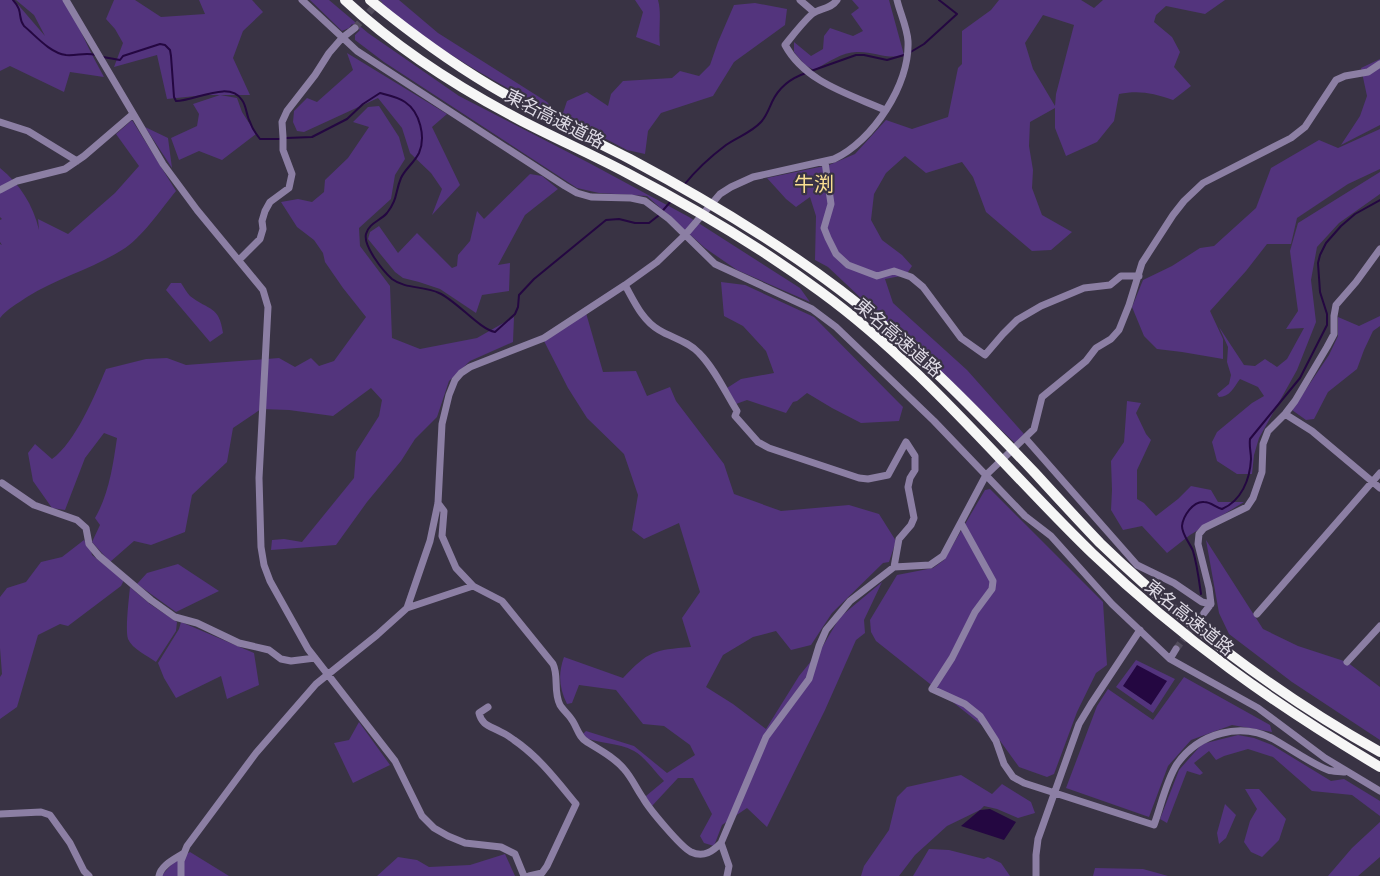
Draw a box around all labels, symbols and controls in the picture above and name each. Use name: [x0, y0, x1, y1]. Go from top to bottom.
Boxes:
street label: 東名高速道路: [501, 83, 609, 153]
district label: 牛渕: [794, 170, 834, 197]
street label: 東名高速道路: [850, 293, 948, 381]
street label: 東名高速道路: [1140, 574, 1240, 660]

